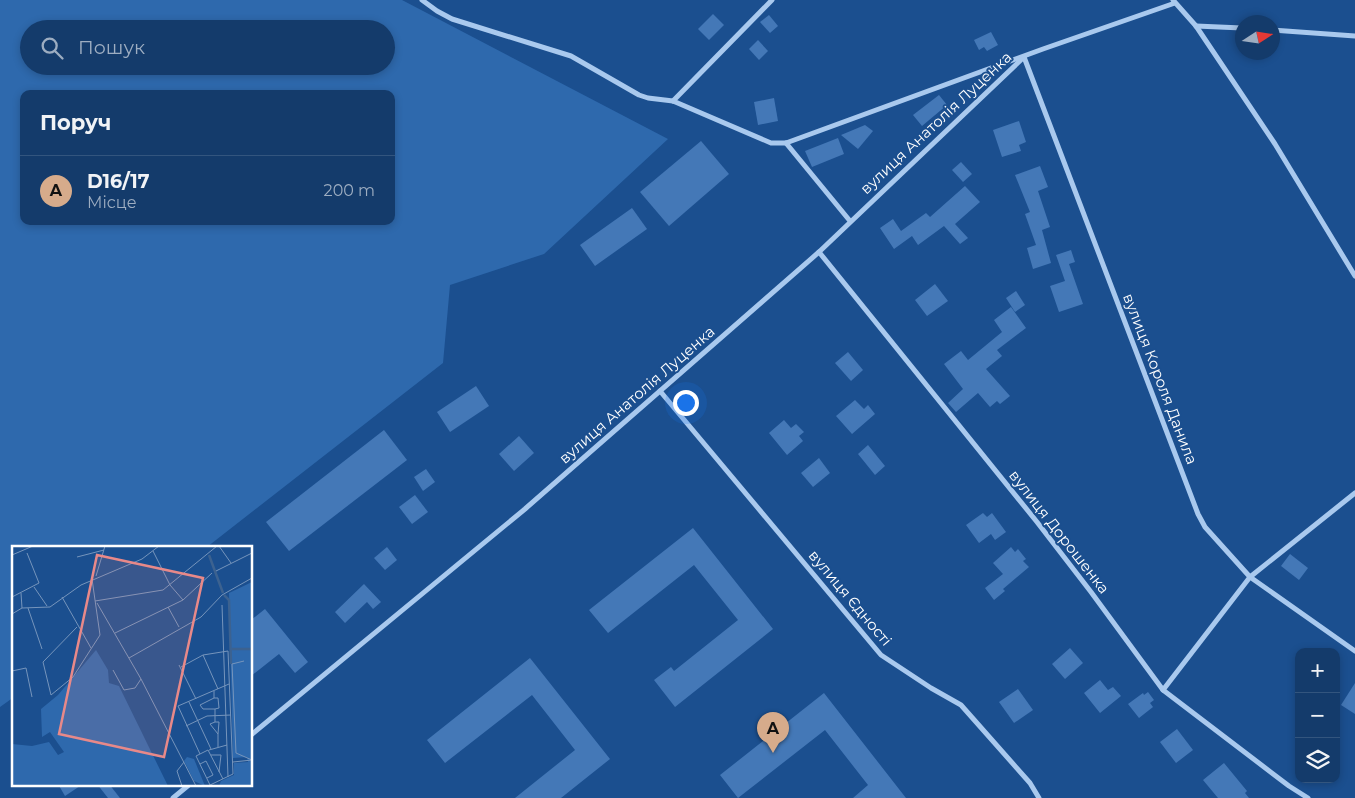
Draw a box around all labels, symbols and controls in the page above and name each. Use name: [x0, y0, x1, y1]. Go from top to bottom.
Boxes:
north arrow: [1235, 15, 1280, 60]
search box: [20, 20, 395, 75]
icon: search: [38, 34, 66, 62]
text: Пошук: [78, 36, 145, 59]
street label: вулиця Анатолія Луценка: [856, 47, 1015, 198]
text: Поруч: [40, 110, 111, 135]
text: D16/17: [87, 170, 150, 193]
text: A: [50, 181, 62, 200]
text: 200 m: [324, 181, 375, 200]
text: Місце: [87, 193, 137, 212]
street label: вулиця Короля Данила: [1119, 291, 1202, 467]
street label: вулиця Анатолія Луценка: [555, 322, 718, 467]
your location: [673, 390, 699, 416]
street label: вулиця Дорошенка: [1005, 466, 1114, 597]
inset map: [12, 546, 252, 786]
street label: вулиця Єдності: [805, 546, 896, 650]
map controls: [1295, 648, 1340, 783]
button: +: [1295, 648, 1340, 693]
button: −: [1295, 693, 1340, 738]
pin: A: [757, 712, 789, 753]
button: layers: [1295, 738, 1340, 783]

